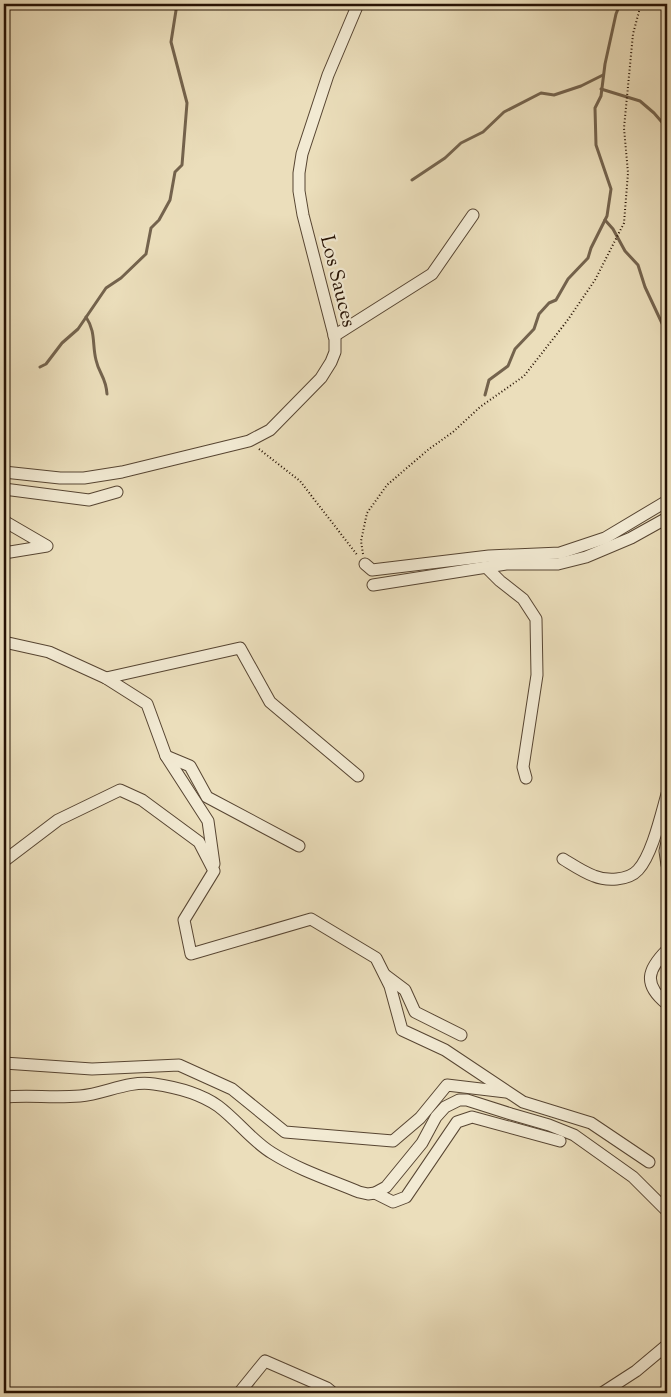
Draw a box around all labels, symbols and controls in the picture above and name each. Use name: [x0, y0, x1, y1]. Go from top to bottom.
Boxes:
street label: Los Sauces: [311, 233, 362, 331]

